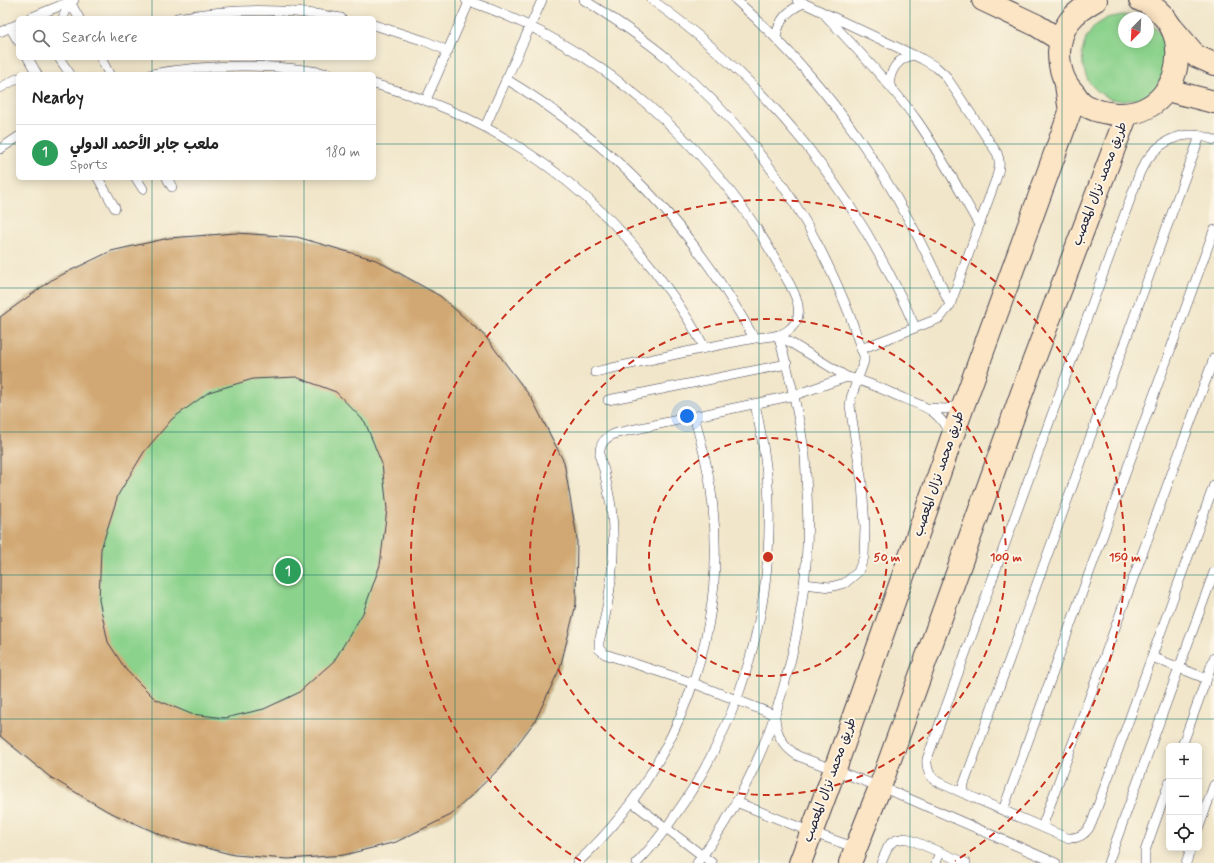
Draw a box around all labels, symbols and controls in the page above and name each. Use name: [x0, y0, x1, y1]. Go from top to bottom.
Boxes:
north arrow: [1118, 12, 1154, 48]
search box: [16, 16, 376, 60]
icon: search: [30, 27, 52, 49]
text: Search here: [62, 28, 138, 48]
text: Nearby: [32, 87, 84, 109]
street label: طريق محمد نزال المعصب: [1069, 120, 1131, 248]
text: ملعب جابر الأحمد الدولي: [70, 135, 219, 155]
text: 1: [42, 144, 48, 161]
text: 180 m: [325, 144, 360, 161]
text: Sports: [70, 157, 108, 174]
your location: [677, 406, 697, 426]
street label: طريق محمد نزال المعصب: [910, 409, 968, 539]
centre of rings: [761, 550, 775, 564]
text: 50 m: [874, 550, 901, 566]
text: 100 m: [990, 550, 1023, 566]
text: 150 m: [1109, 550, 1141, 566]
pin: 1: [275, 556, 301, 586]
street label: طريق محمد نزال المعصب: [800, 715, 860, 845]
map controls: [1166, 743, 1202, 851]
button: +: [1166, 743, 1202, 779]
button: −: [1166, 779, 1202, 815]
button: locate: [1166, 815, 1202, 851]

